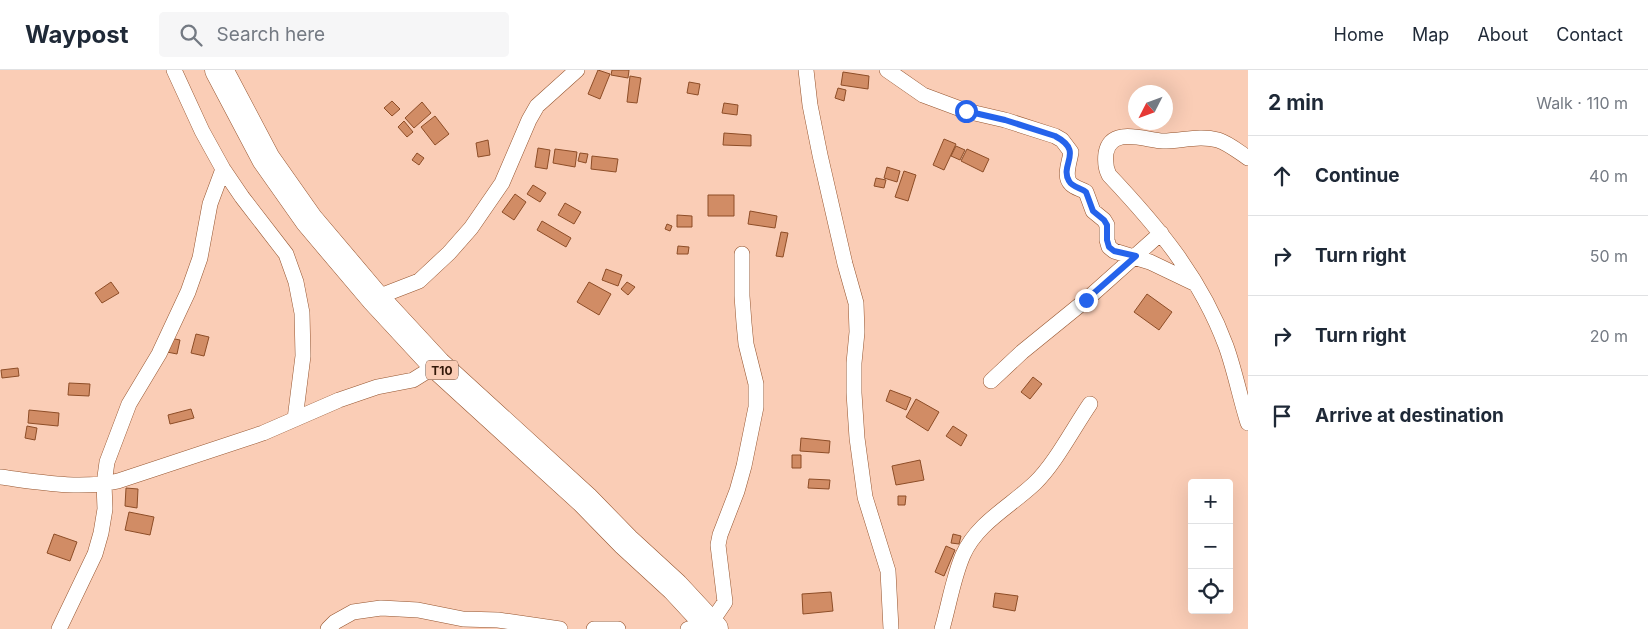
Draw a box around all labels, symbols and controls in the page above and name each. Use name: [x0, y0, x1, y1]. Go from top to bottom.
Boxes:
search box: [159, 12, 509, 57]
text: Waypost: [25, 20, 129, 49]
icon: search: [177, 21, 205, 49]
text: Search here: [217, 23, 325, 46]
text: Home: [1334, 24, 1384, 45]
text: Map: [1412, 24, 1449, 45]
text: About: [1477, 24, 1528, 45]
text: Contact: [1556, 24, 1623, 45]
north arrow: [1128, 85, 1173, 130]
text: 2 min: [1268, 90, 1324, 115]
text: Walk · 110 m: [1536, 93, 1628, 113]
route start: [955, 100, 978, 123]
icon: ahead: [1268, 162, 1296, 190]
text: Continue: [1315, 164, 1400, 187]
text: 40 m: [1589, 166, 1628, 186]
icon: right: [1268, 242, 1296, 270]
text: Turn right: [1315, 244, 1406, 267]
text: 50 m: [1590, 246, 1628, 266]
route end: [1075, 289, 1098, 312]
icon: right: [1268, 322, 1296, 350]
text: Turn right: [1315, 324, 1406, 347]
text: 20 m: [1590, 326, 1628, 346]
road number: T10: [426, 360, 458, 380]
icon: arrive: [1268, 402, 1296, 430]
text: Arrive at destination: [1315, 404, 1504, 427]
map controls: [1188, 479, 1233, 614]
button: +: [1188, 479, 1233, 524]
button: −: [1188, 524, 1233, 569]
button: locate: [1188, 569, 1233, 614]

